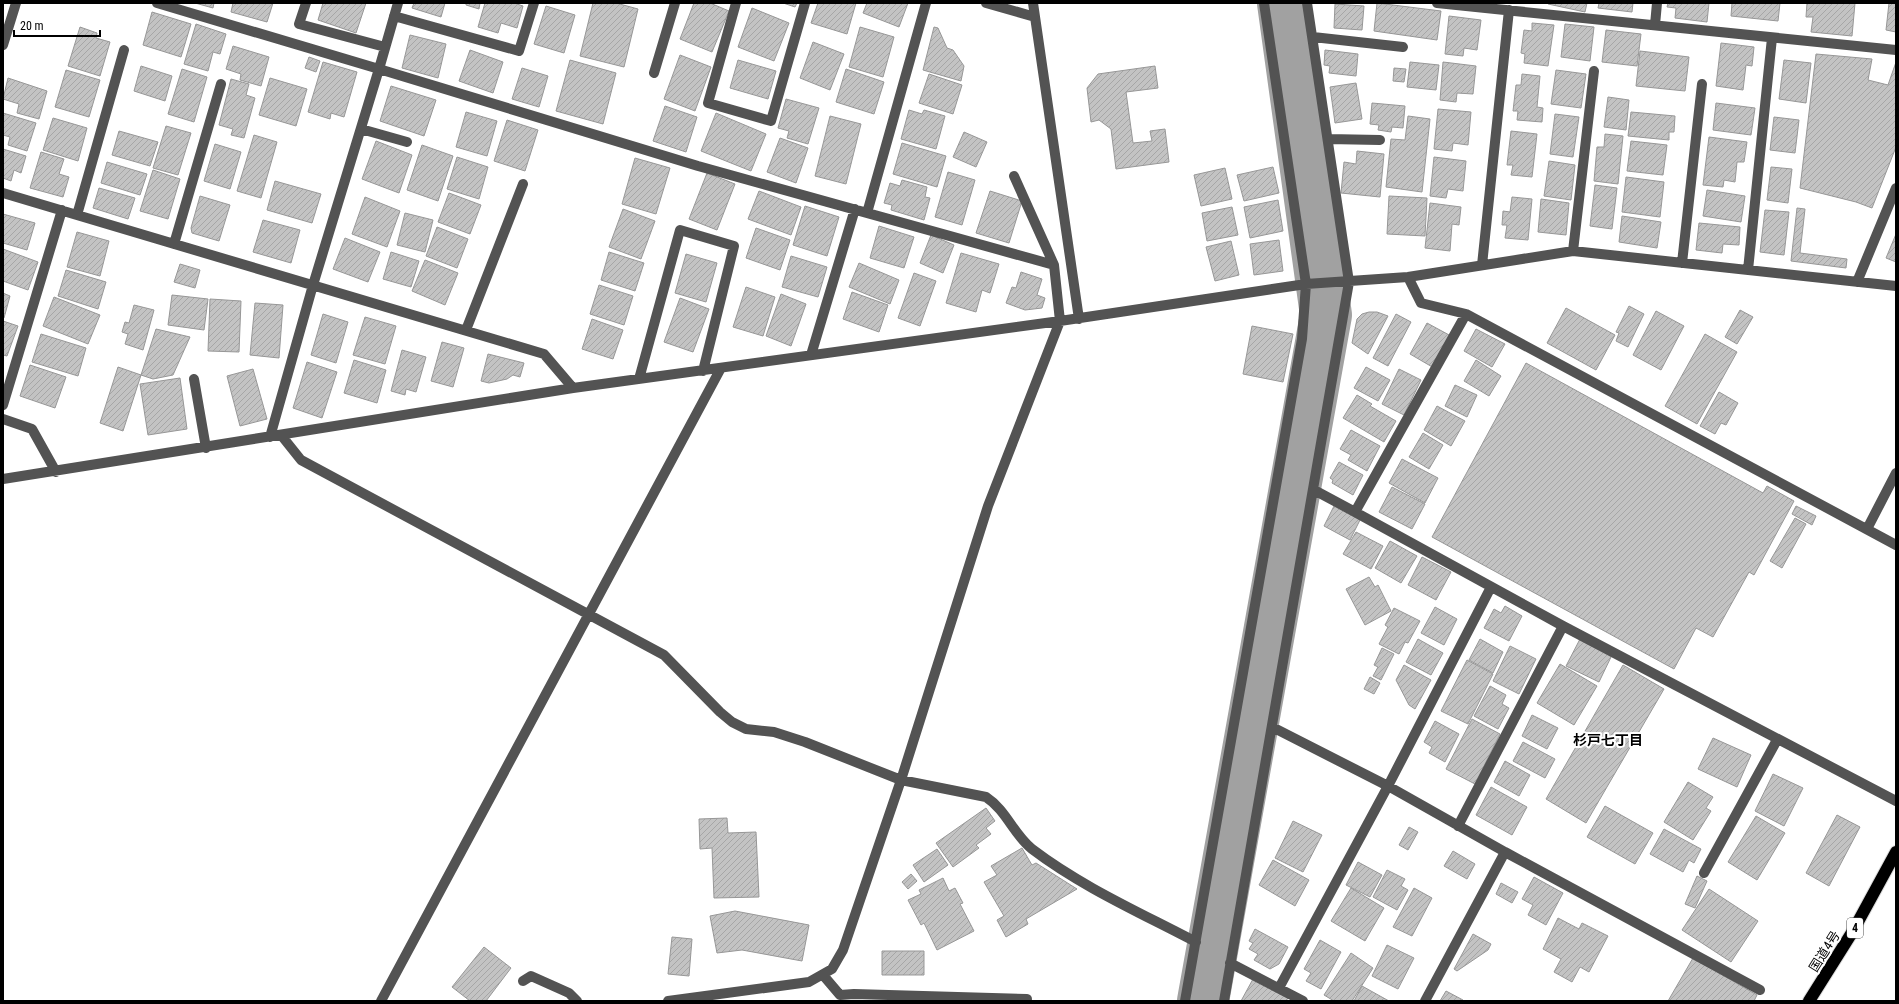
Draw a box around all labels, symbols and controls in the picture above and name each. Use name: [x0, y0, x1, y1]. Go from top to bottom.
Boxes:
scale bar: [14, 12, 100, 38]
text: 20 m: [20, 19, 44, 33]
district label: 杉戸七丁目: [1573, 732, 1643, 748]
road number: 4: [1847, 918, 1863, 938]
street label: 国道4号: [1806, 928, 1843, 974]

